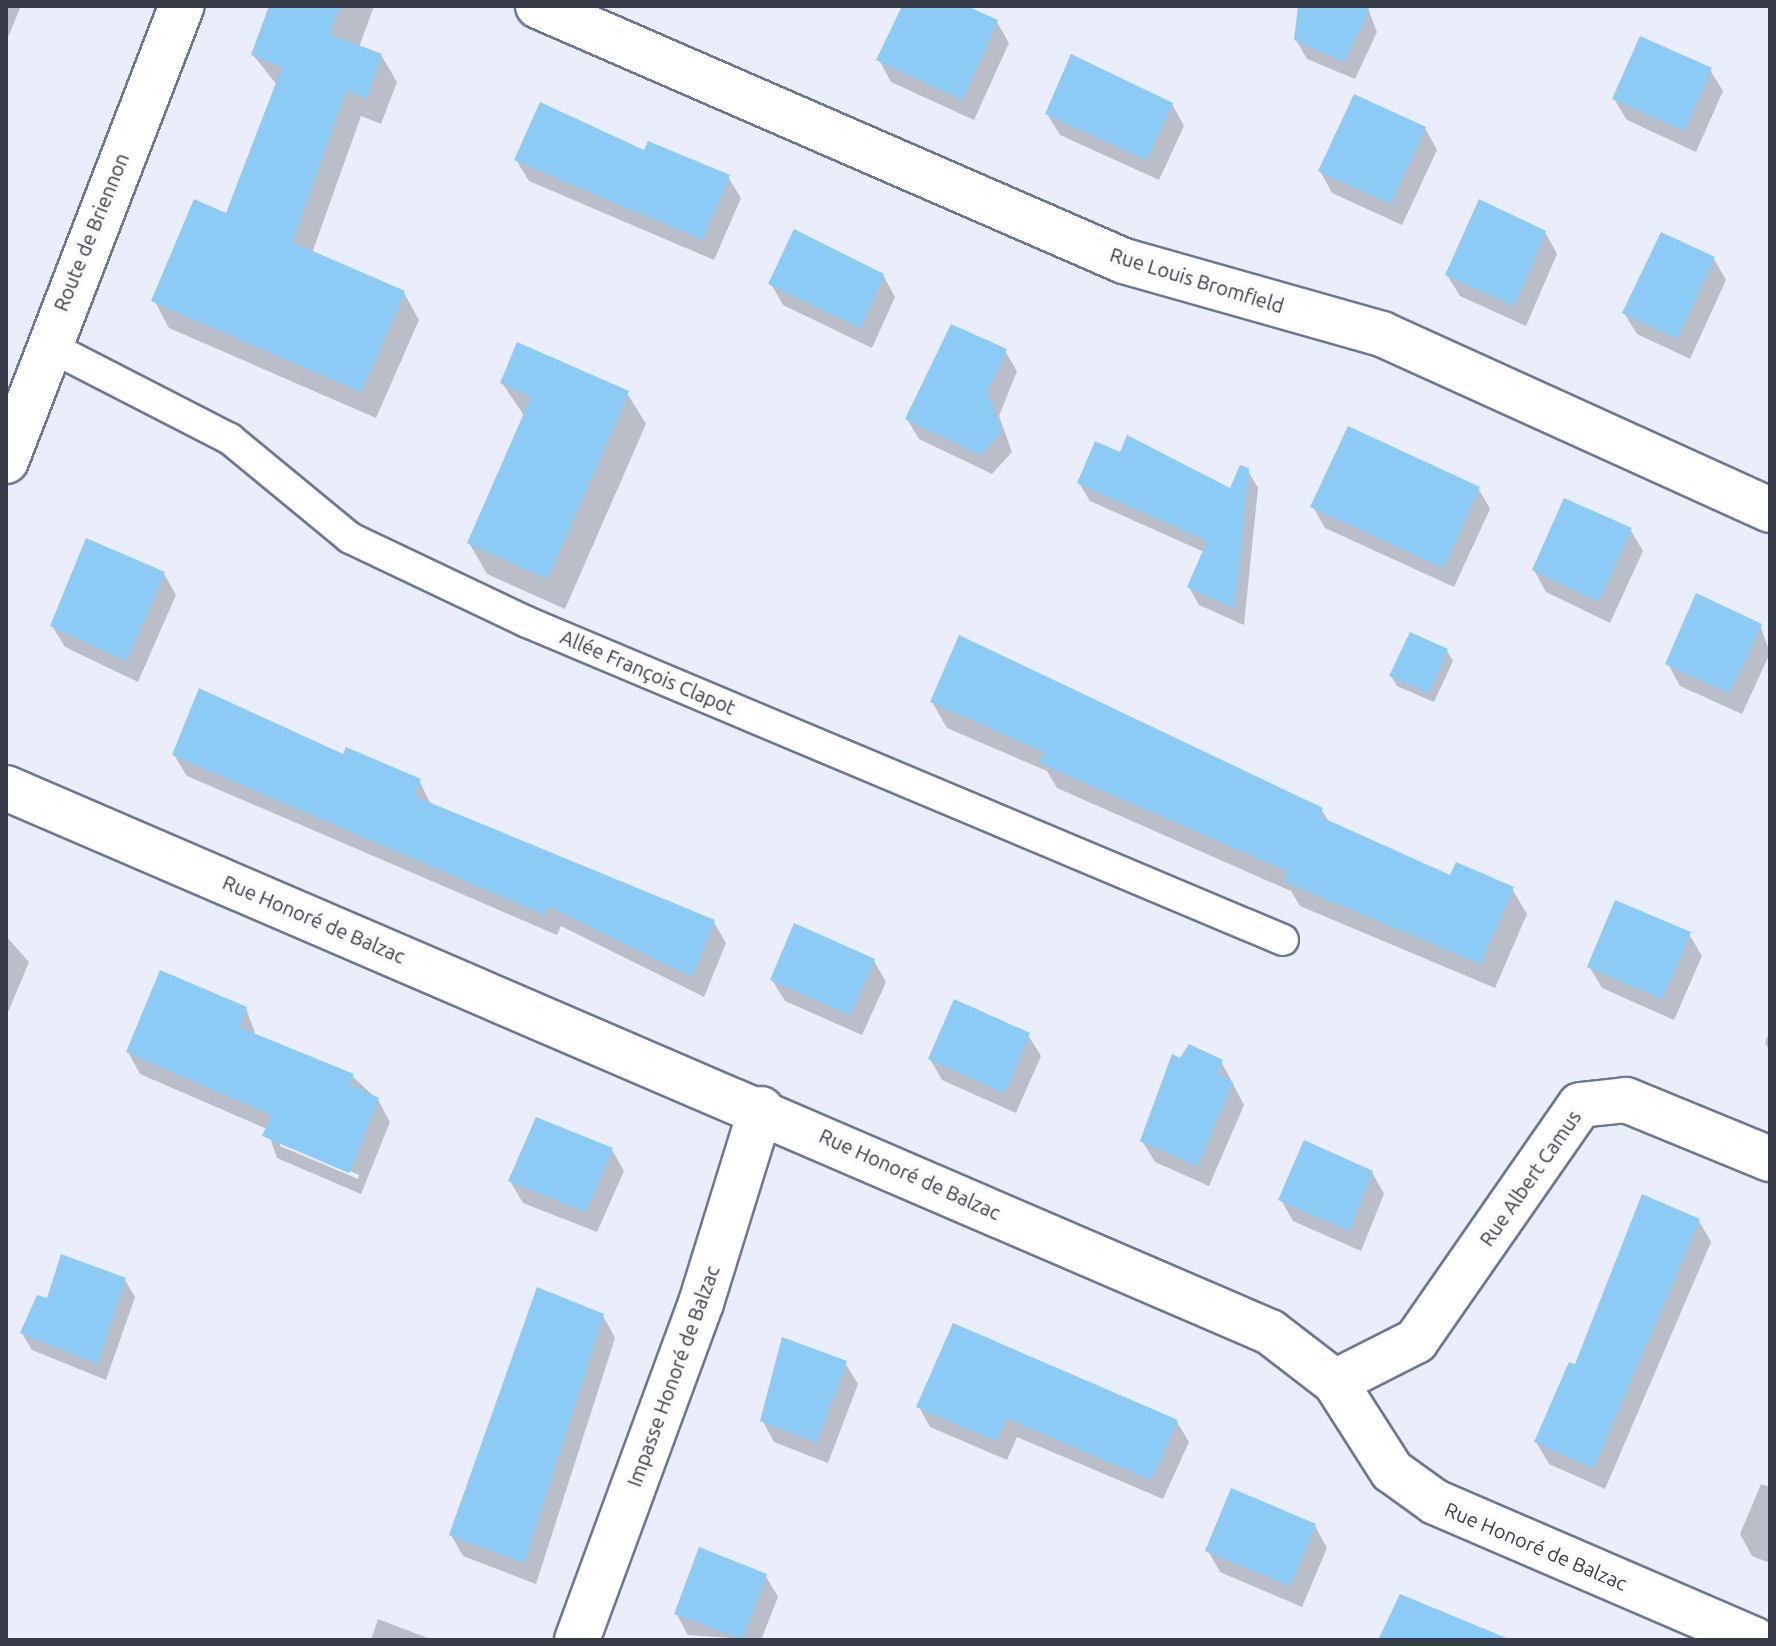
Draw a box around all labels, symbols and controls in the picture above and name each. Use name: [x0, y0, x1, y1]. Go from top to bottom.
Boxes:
street label: Route de Briennon: [48, 149, 134, 315]
street label: Rue Louis Bromfield: [1107, 242, 1287, 318]
street label: Allée François Clapot: [557, 624, 739, 720]
street label: Rue Honoré de Balzac: [219, 870, 409, 968]
street label: Rue Albert Camus: [1474, 1105, 1586, 1251]
street label: Rue Honoré de Balzac: [816, 1123, 1004, 1225]
street label: Impasse Honoré de Balzac: [622, 1262, 724, 1490]
street label: Rue Honoré de Balzac: [1441, 1497, 1631, 1595]

